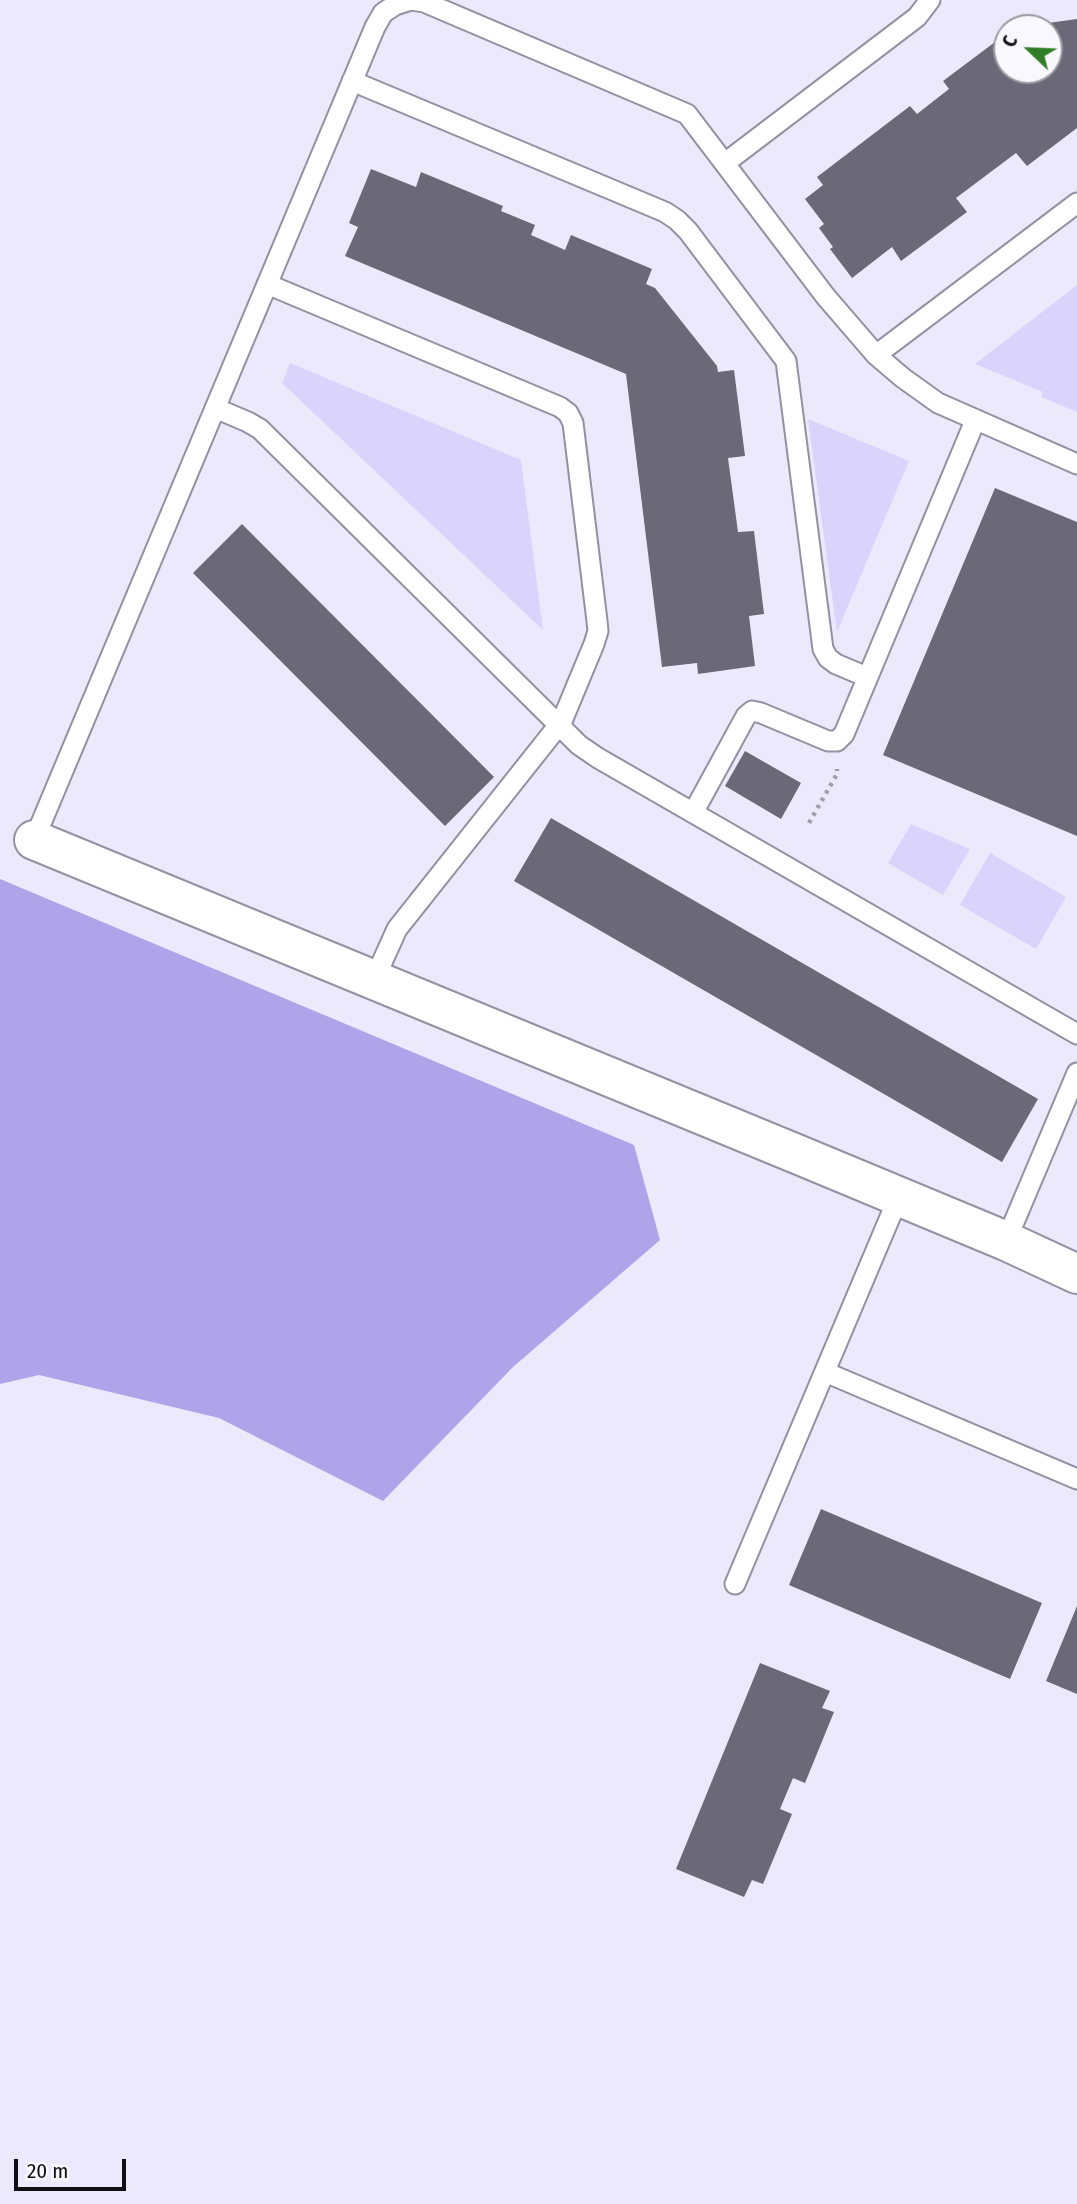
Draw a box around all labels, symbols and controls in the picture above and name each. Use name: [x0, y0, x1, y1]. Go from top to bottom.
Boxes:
north arrow: [993, 14, 1063, 84]
text: С: [998, 32, 1023, 50]
scale bar: [18, 2144, 130, 2188]
text: 20 m: [27, 2158, 68, 2184]

